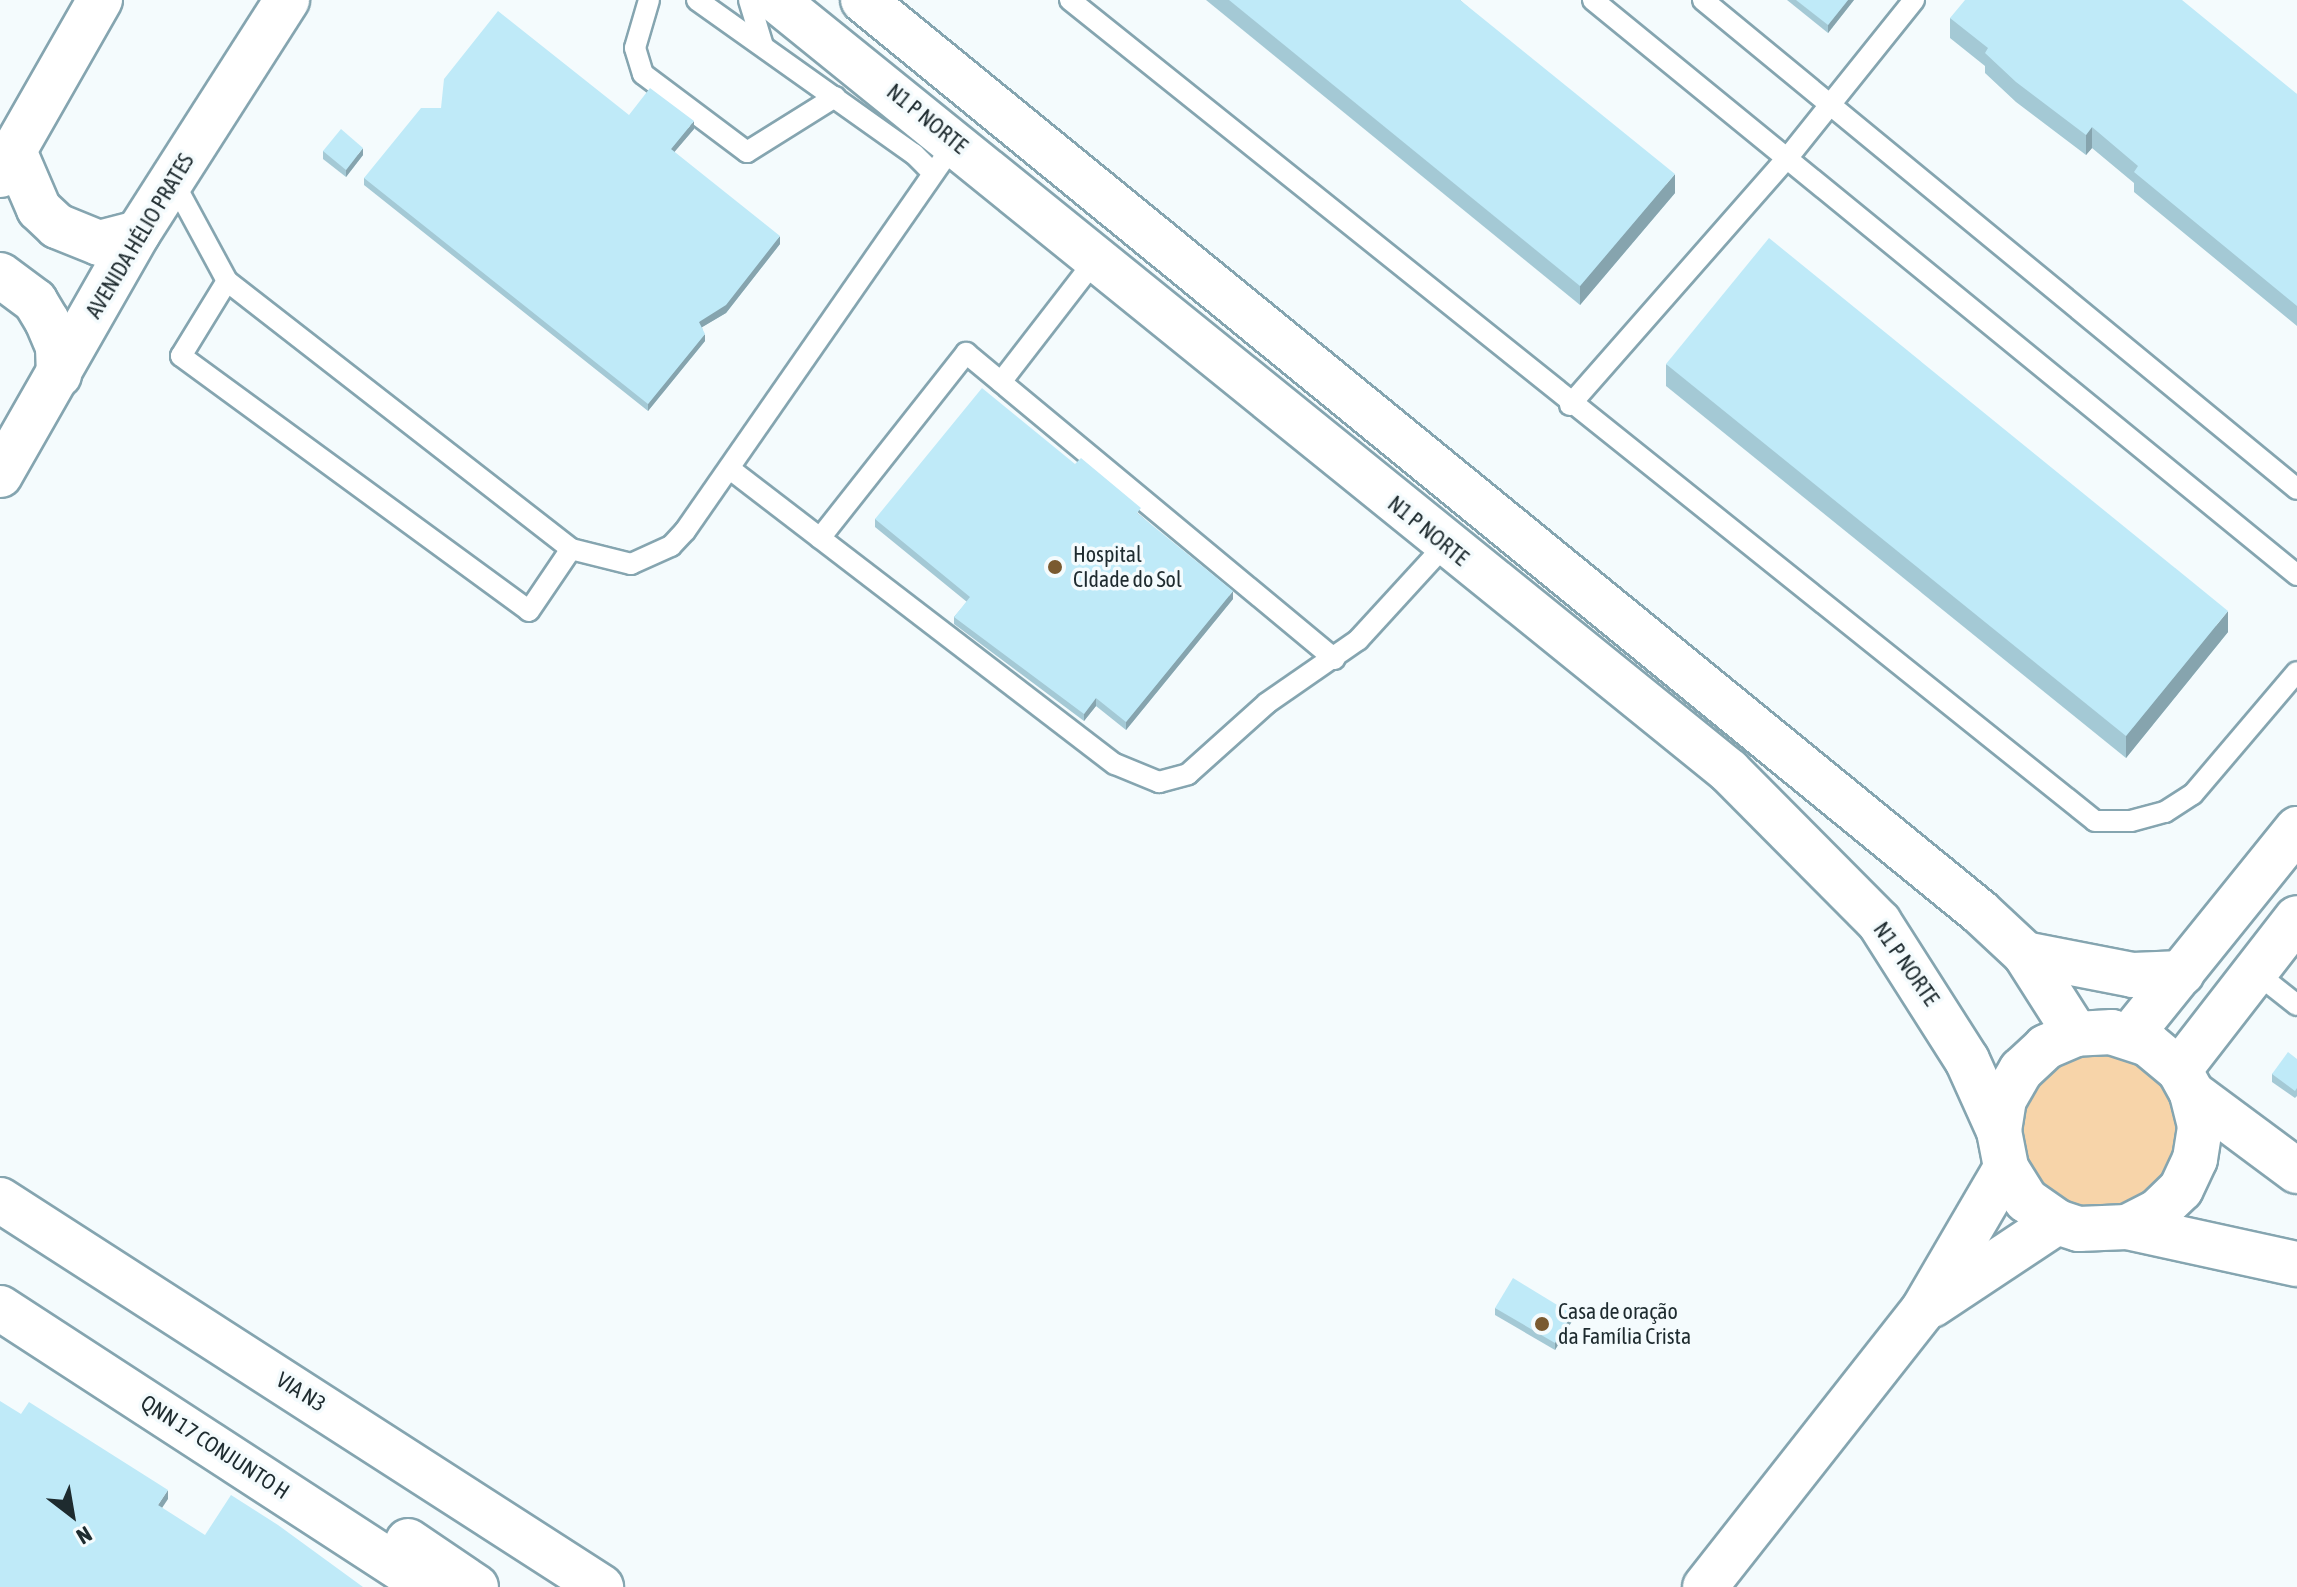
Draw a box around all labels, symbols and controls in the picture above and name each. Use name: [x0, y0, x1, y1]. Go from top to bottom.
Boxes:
street label: N1 P NORTE: [881, 79, 973, 159]
street label: AVENIDA HÉLIO PRATES: [80, 149, 200, 323]
street label: N1 P NORTE: [1382, 491, 1474, 571]
place label: Hospital CIdade do Sol: [1073, 541, 1182, 592]
marker: Hospital CIdade do Sol: [1044, 556, 1066, 578]
street label: N1 P NORTE: [1868, 917, 1944, 1011]
place label: Casa de oração da Família Crista: [1558, 1298, 1691, 1350]
marker: Casa de oração da Família Crista: [1533, 1315, 1551, 1333]
street label: VIA N3: [271, 1367, 331, 1417]
street label: QNN 17 CONJUNTO H: [136, 1389, 294, 1505]
north arrow: [32, 1475, 112, 1555]
text: N: [72, 1521, 97, 1550]

